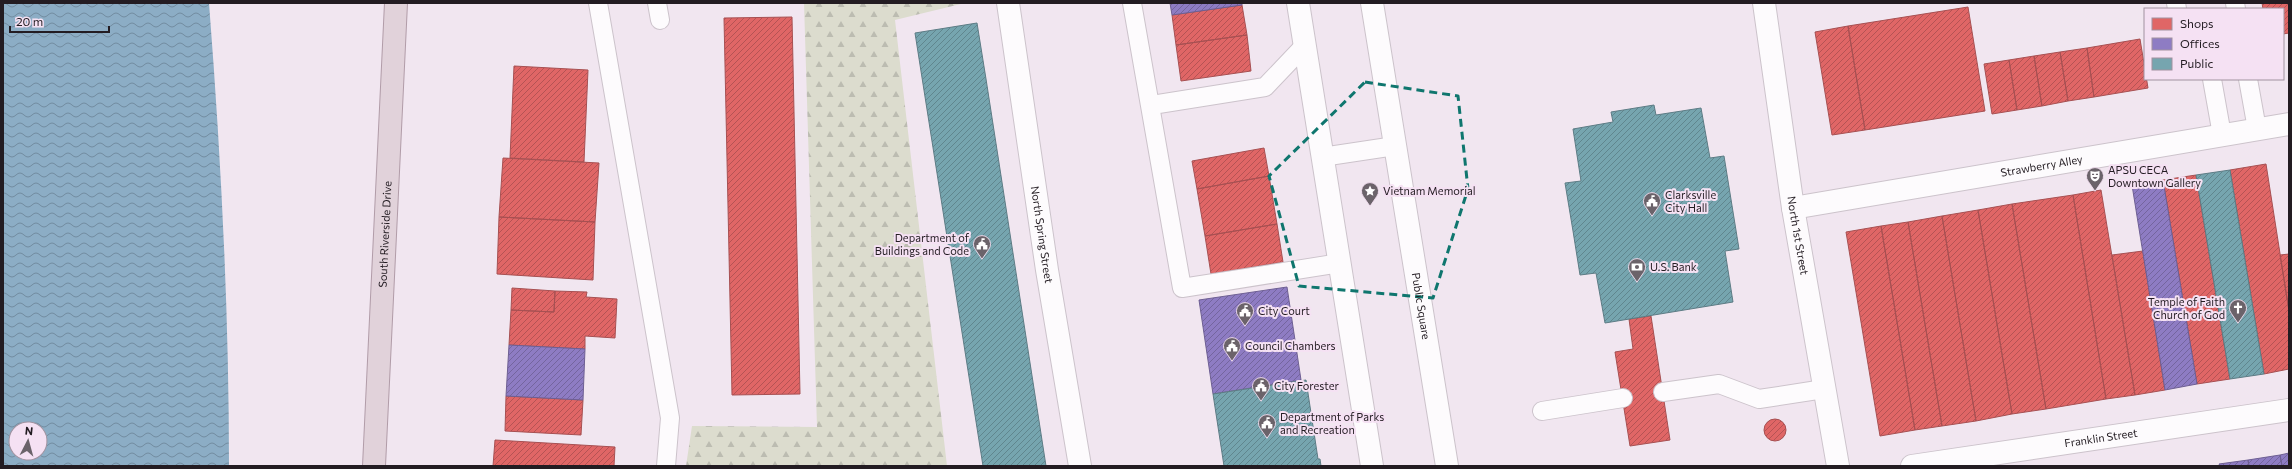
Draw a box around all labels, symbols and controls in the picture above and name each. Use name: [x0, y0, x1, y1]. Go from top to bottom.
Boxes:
scale bar: [10, 8, 109, 34]
legend: [2144, 8, 2284, 80]
text: 20 m: [16, 14, 43, 28]
text: Shops: [2180, 16, 2214, 30]
text: Offices: [2180, 36, 2220, 50]
text: Public: [2180, 56, 2213, 70]
street label: Strawberry Alley: [1999, 152, 2084, 179]
place label: APSU CECA Downtown Gallery: [2108, 163, 2201, 189]
theatre icon: APSU CECA Downtown Gallery: [2085, 166, 2105, 191]
street label: South Riverside Drive: [375, 181, 394, 288]
place icon: Vietnam Memorial: [1360, 181, 1380, 206]
place label: Vietnam Memorial: [1383, 184, 1476, 197]
street label: North Spring Street: [1029, 185, 1056, 284]
place label: Clarksville City Hall: [1665, 188, 1716, 214]
public building icon: Clarksville City Hall: [1642, 191, 1662, 216]
street label: North 1st Street: [1785, 195, 1812, 276]
place label: Department of Buildings and Code: [875, 231, 970, 257]
public building icon: Department of Buildings and Code: [972, 234, 992, 259]
bank icon: U.S. Bank: [1627, 257, 1647, 282]
place label: U.S. Bank: [1650, 260, 1697, 273]
street label: Public Square: [1410, 272, 1433, 341]
place label: Temple of Faith Church of God: [2148, 295, 2225, 321]
church icon: Temple of Faith Church of God: [2228, 298, 2248, 323]
public building icon: City Court: [1235, 301, 1255, 326]
place label: City Court: [1258, 304, 1310, 317]
public building icon: Council Chambers: [1222, 336, 1242, 361]
place label: Council Chambers: [1245, 339, 1335, 352]
public building icon: City Forester: [1251, 376, 1271, 401]
place label: City Forester: [1274, 379, 1340, 392]
place label: Department of Parks and Recreation: [1280, 410, 1384, 436]
public building icon: Department of Parks and Recreation: [1257, 413, 1277, 438]
north arrow: [8, 421, 48, 461]
text: N: [24, 424, 34, 437]
street label: Franklin Street: [2063, 426, 2139, 449]

